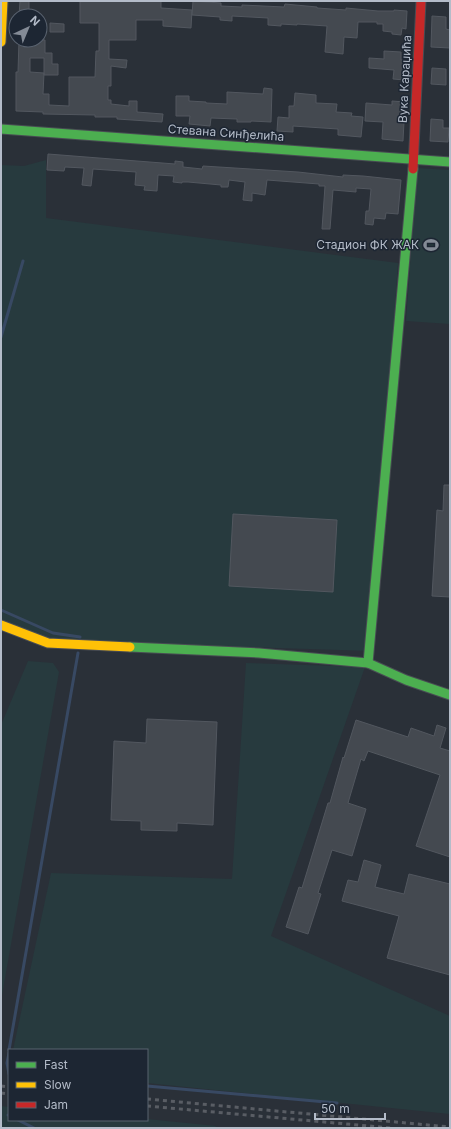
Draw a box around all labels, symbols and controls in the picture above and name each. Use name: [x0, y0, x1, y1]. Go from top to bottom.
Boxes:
north arrow: [8, 8, 48, 48]
text: N: [27, 13, 43, 29]
street label: Вука Караџића: [395, 35, 414, 123]
street label: Стевана Синђелића: [167, 121, 285, 144]
sports icon: Стадион ФК ЖАК: [422, 236, 440, 254]
place label: Стадион ФК ЖАК: [316, 237, 419, 252]
legend: [8, 1049, 148, 1121]
text: Fast: [44, 1057, 68, 1072]
text: Slow: [44, 1077, 72, 1092]
scale bar: [315, 1095, 385, 1121]
text: Jam: [44, 1097, 68, 1112]
text: 50 m: [321, 1101, 350, 1116]

